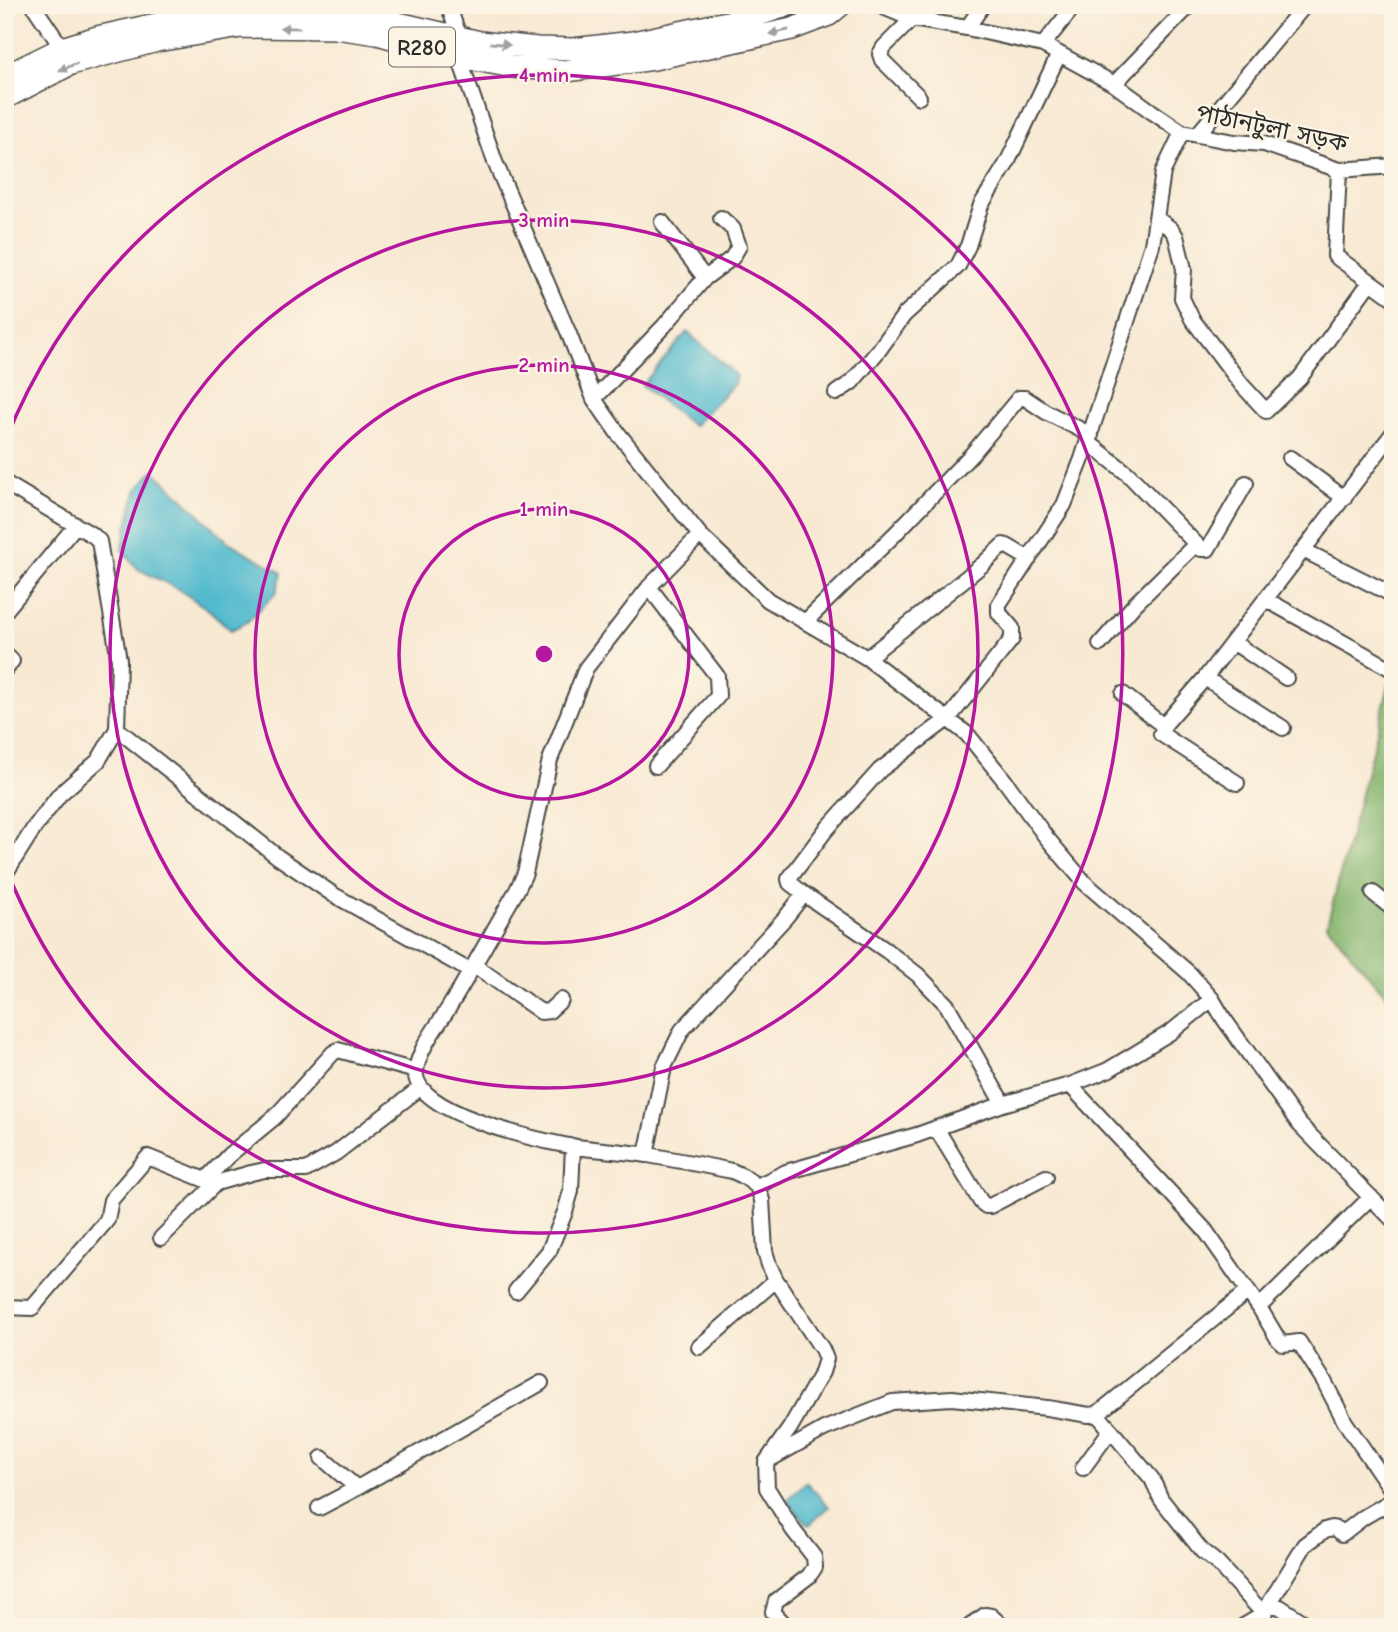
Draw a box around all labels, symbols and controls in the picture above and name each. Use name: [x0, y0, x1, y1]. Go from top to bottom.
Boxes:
one-way arrow: [279, 22, 301, 34]
one-way arrow: [768, 26, 790, 37]
road number: R280: [389, 28, 455, 66]
one-way arrow: [490, 39, 512, 50]
one-way arrow: [57, 61, 78, 72]
text: 4 min: [519, 63, 569, 87]
street label: পাঠানটুলা সড়ক: [1194, 98, 1351, 159]
text: 3 min: [518, 208, 570, 232]
text: 2 min: [518, 353, 570, 377]
text: 1 min: [520, 497, 568, 521]
centre of rings: [532, 642, 556, 666]

